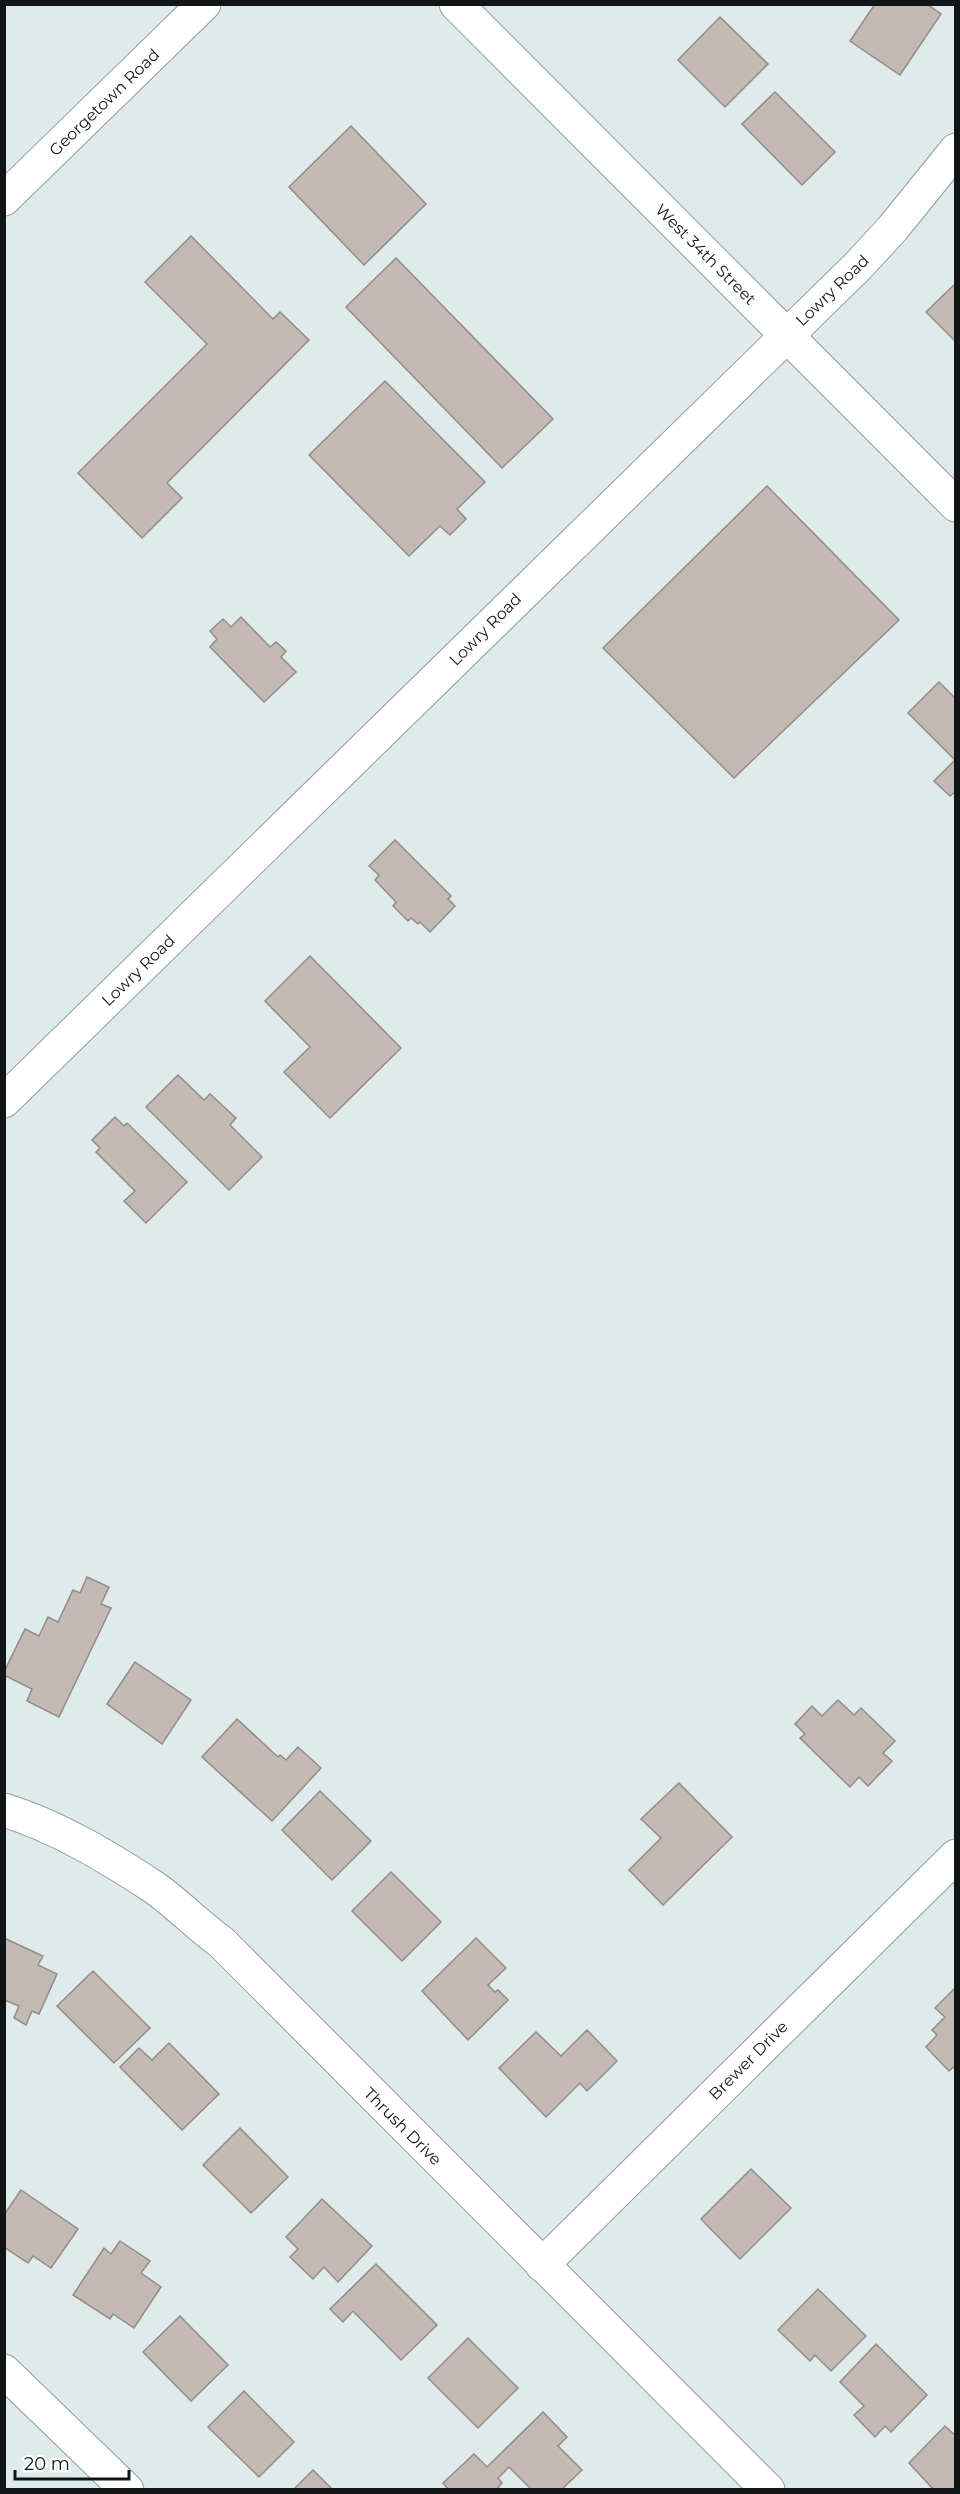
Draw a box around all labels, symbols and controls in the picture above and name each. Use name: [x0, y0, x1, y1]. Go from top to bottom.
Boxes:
street label: Georgetown Road: [45, 45, 163, 160]
street label: West 34th Street: [651, 200, 760, 309]
street label: Lowry Road: [792, 251, 873, 330]
street label: Lowry Road: [445, 589, 525, 669]
street label: Lowry Road: [98, 931, 179, 1010]
street label: Brewer Drive: [705, 2017, 792, 2104]
street label: Thrush Drive: [360, 2084, 445, 2169]
scale bar: [15, 2443, 129, 2481]
text: 20 m: [24, 2453, 70, 2475]

